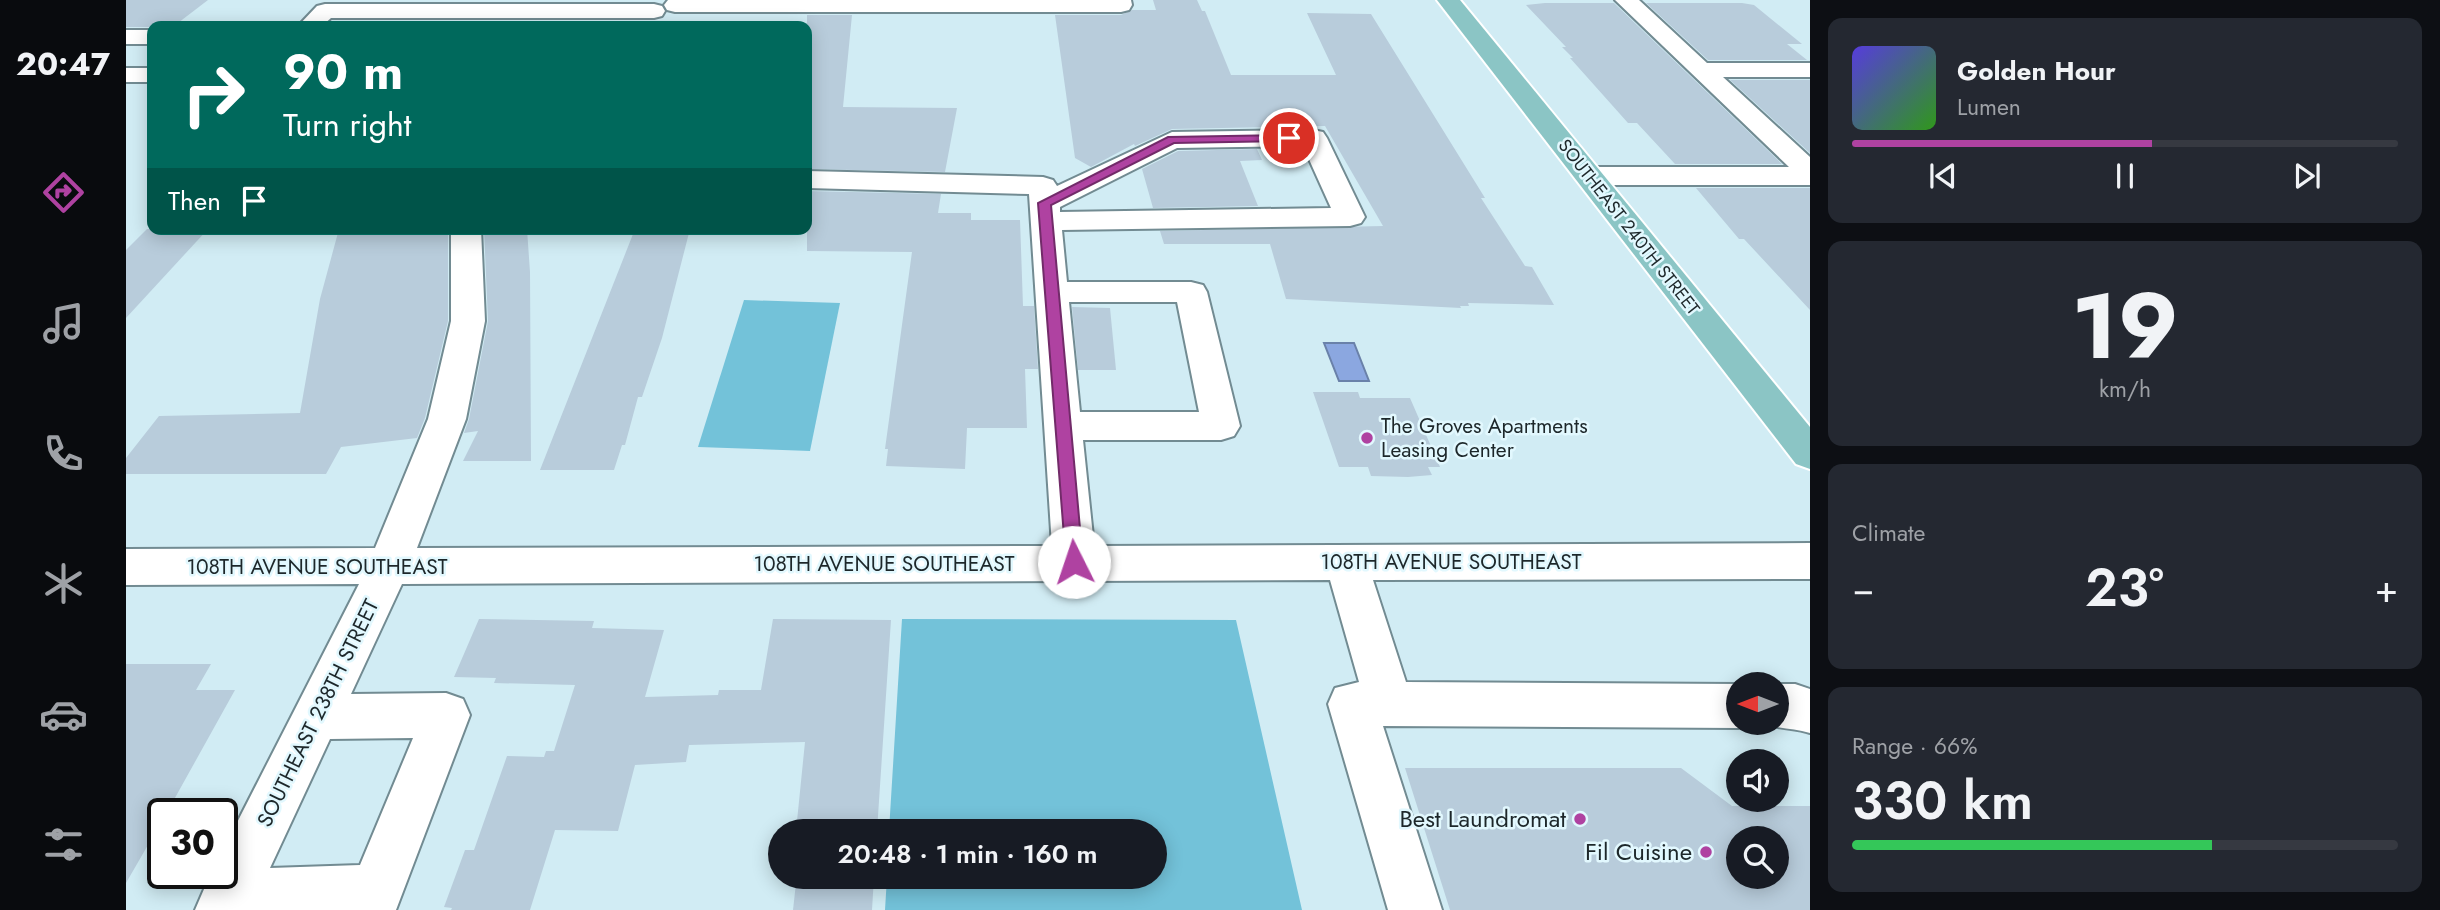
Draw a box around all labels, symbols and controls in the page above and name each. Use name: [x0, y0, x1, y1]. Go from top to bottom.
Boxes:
text: 90 m: [283, 37, 403, 107]
text: 20:47: [16, 41, 110, 87]
icon: right: [168, 49, 259, 140]
text: Golden Hour: [1957, 52, 2116, 90]
text: Lumen: [1957, 90, 2021, 124]
text: Turn right: [283, 102, 412, 148]
pin: [1259, 108, 1319, 168]
icon: arrive: [1270, 119, 1308, 157]
street label: SOUTHEAST 240TH STREET: [1552, 134, 1706, 321]
icon: previous: [1924, 157, 1962, 195]
icon: pause: [2106, 157, 2144, 195]
icon: next: [2288, 157, 2326, 195]
icon: directions: [39, 168, 88, 217]
text: Then: [168, 182, 221, 220]
icon: arrive: [235, 182, 273, 220]
text: 19: [2071, 261, 2179, 392]
icon: music: [39, 299, 88, 348]
text: km/h: [2099, 372, 2151, 406]
place label: The Groves Apartments Leasing Center: [1381, 411, 1588, 465]
icon: phone: [39, 429, 88, 478]
marker: The Groves Apartments Leasing Center: [1359, 430, 1375, 446]
text: Climate: [1852, 516, 1925, 550]
position arrow: [1037, 525, 1111, 599]
street label: 108TH AVENUE SOUTHEAST: [1320, 547, 1582, 577]
street label: 108TH AVENUE SOUTHEAST: [753, 549, 1015, 579]
text: 23°: [2085, 550, 2164, 626]
street label: 108TH AVENUE SOUTHEAST: [186, 552, 448, 582]
icon: climate: [39, 559, 88, 608]
text: −: [1852, 561, 1874, 616]
text: +: [2375, 561, 2398, 616]
street label: SOUTHEAST 238TH STREET: [250, 594, 386, 832]
north arrow: [1726, 672, 1788, 735]
map controls: [1726, 672, 1789, 889]
icon: car: [39, 690, 88, 739]
text: Range · 66%: [1852, 729, 1977, 763]
button: sound: [1726, 749, 1789, 812]
text: 330 km: [1852, 763, 2033, 839]
speed limit sign: 30: [147, 798, 238, 889]
place label: Best Laundromat: [1399, 801, 1566, 836]
marker: Best Laundromat: [1572, 811, 1588, 827]
icon: filters: [39, 820, 88, 869]
button: search: [1726, 826, 1789, 889]
place label: Fil Cuisine: [1585, 834, 1692, 869]
text: 20:48 · 1 min · 160 m: [838, 835, 1097, 873]
marker: Fil Cuisine: [1698, 844, 1714, 860]

